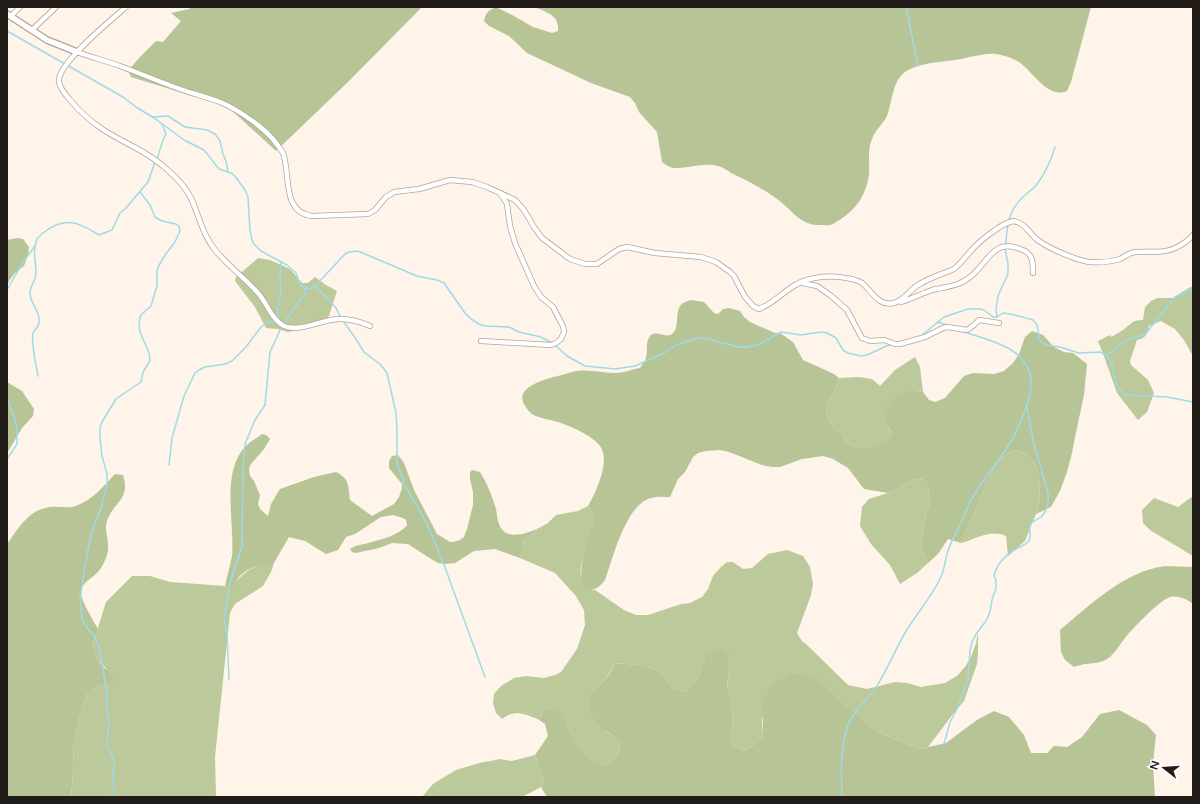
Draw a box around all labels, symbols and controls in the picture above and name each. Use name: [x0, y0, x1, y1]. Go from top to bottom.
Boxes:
north arrow: [1144, 748, 1184, 788]
text: N: [1147, 759, 1162, 771]

